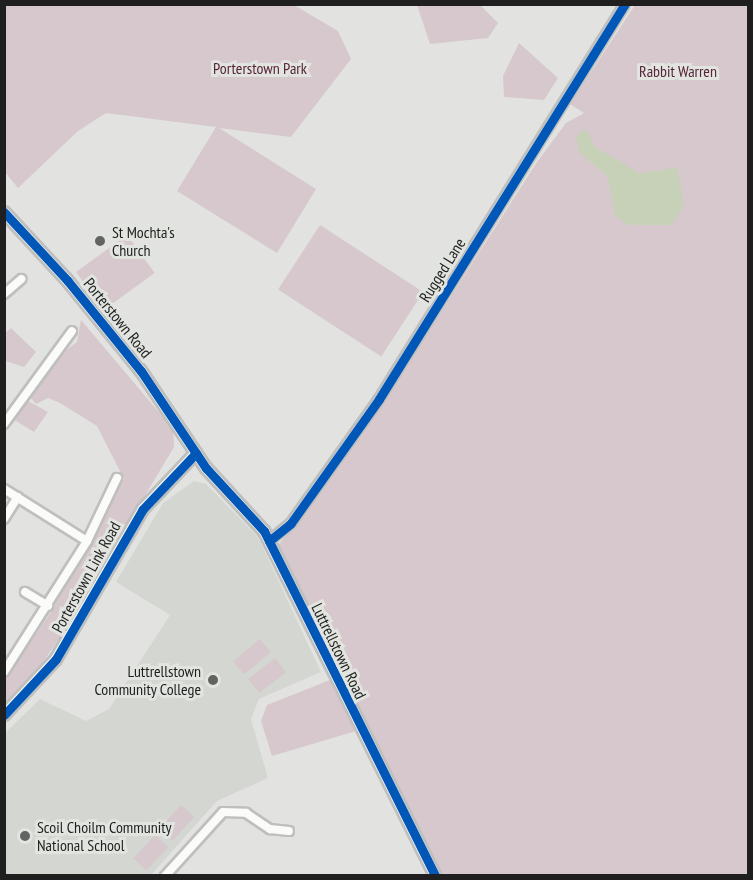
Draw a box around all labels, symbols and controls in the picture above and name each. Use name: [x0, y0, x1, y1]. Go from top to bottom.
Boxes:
park label: Porterstown Park: [213, 58, 307, 78]
park label: Rabbit Warren: [639, 61, 717, 81]
place label: St Mochta's Church: [112, 222, 175, 260]
marker: St Mochta's Church: [93, 234, 107, 248]
street label: Rugged Lane: [415, 234, 469, 306]
street label: Porterstown Road: [80, 274, 156, 362]
street label: Porterstown Link Road: [48, 518, 124, 636]
street label: Luttrellstown Road: [308, 600, 370, 702]
place label: Luttrellstown Community College: [94, 661, 201, 699]
marker: Luttrellstown Community College: [206, 673, 220, 687]
place label: Scoil Choilm Community National School: [37, 817, 171, 855]
marker: Scoil Choilm Community National School: [18, 829, 32, 843]

